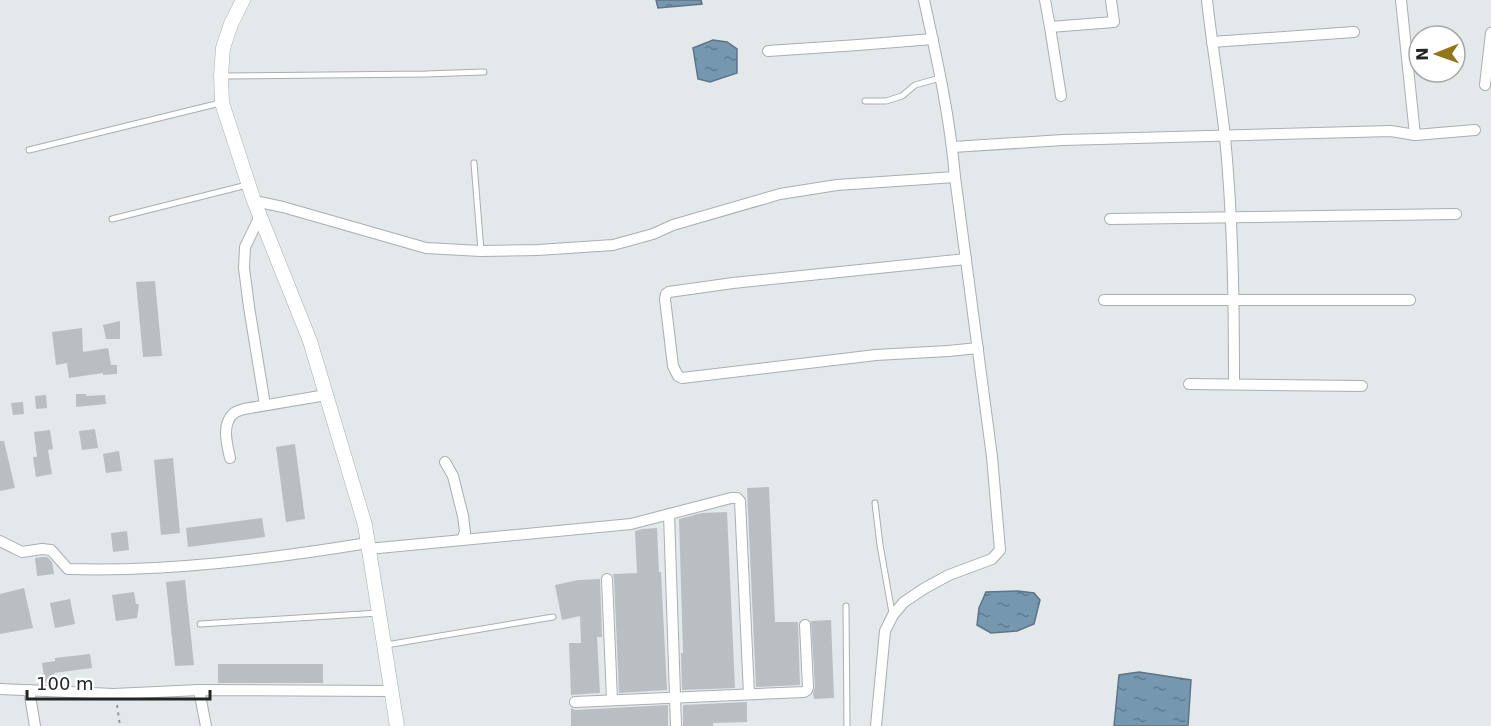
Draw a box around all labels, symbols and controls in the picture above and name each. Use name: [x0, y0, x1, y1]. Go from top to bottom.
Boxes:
north arrow: [1407, 24, 1467, 84]
text: N: [1413, 47, 1432, 61]
scale bar: [27, 663, 210, 701]
text: 100 m: [36, 673, 94, 694]

